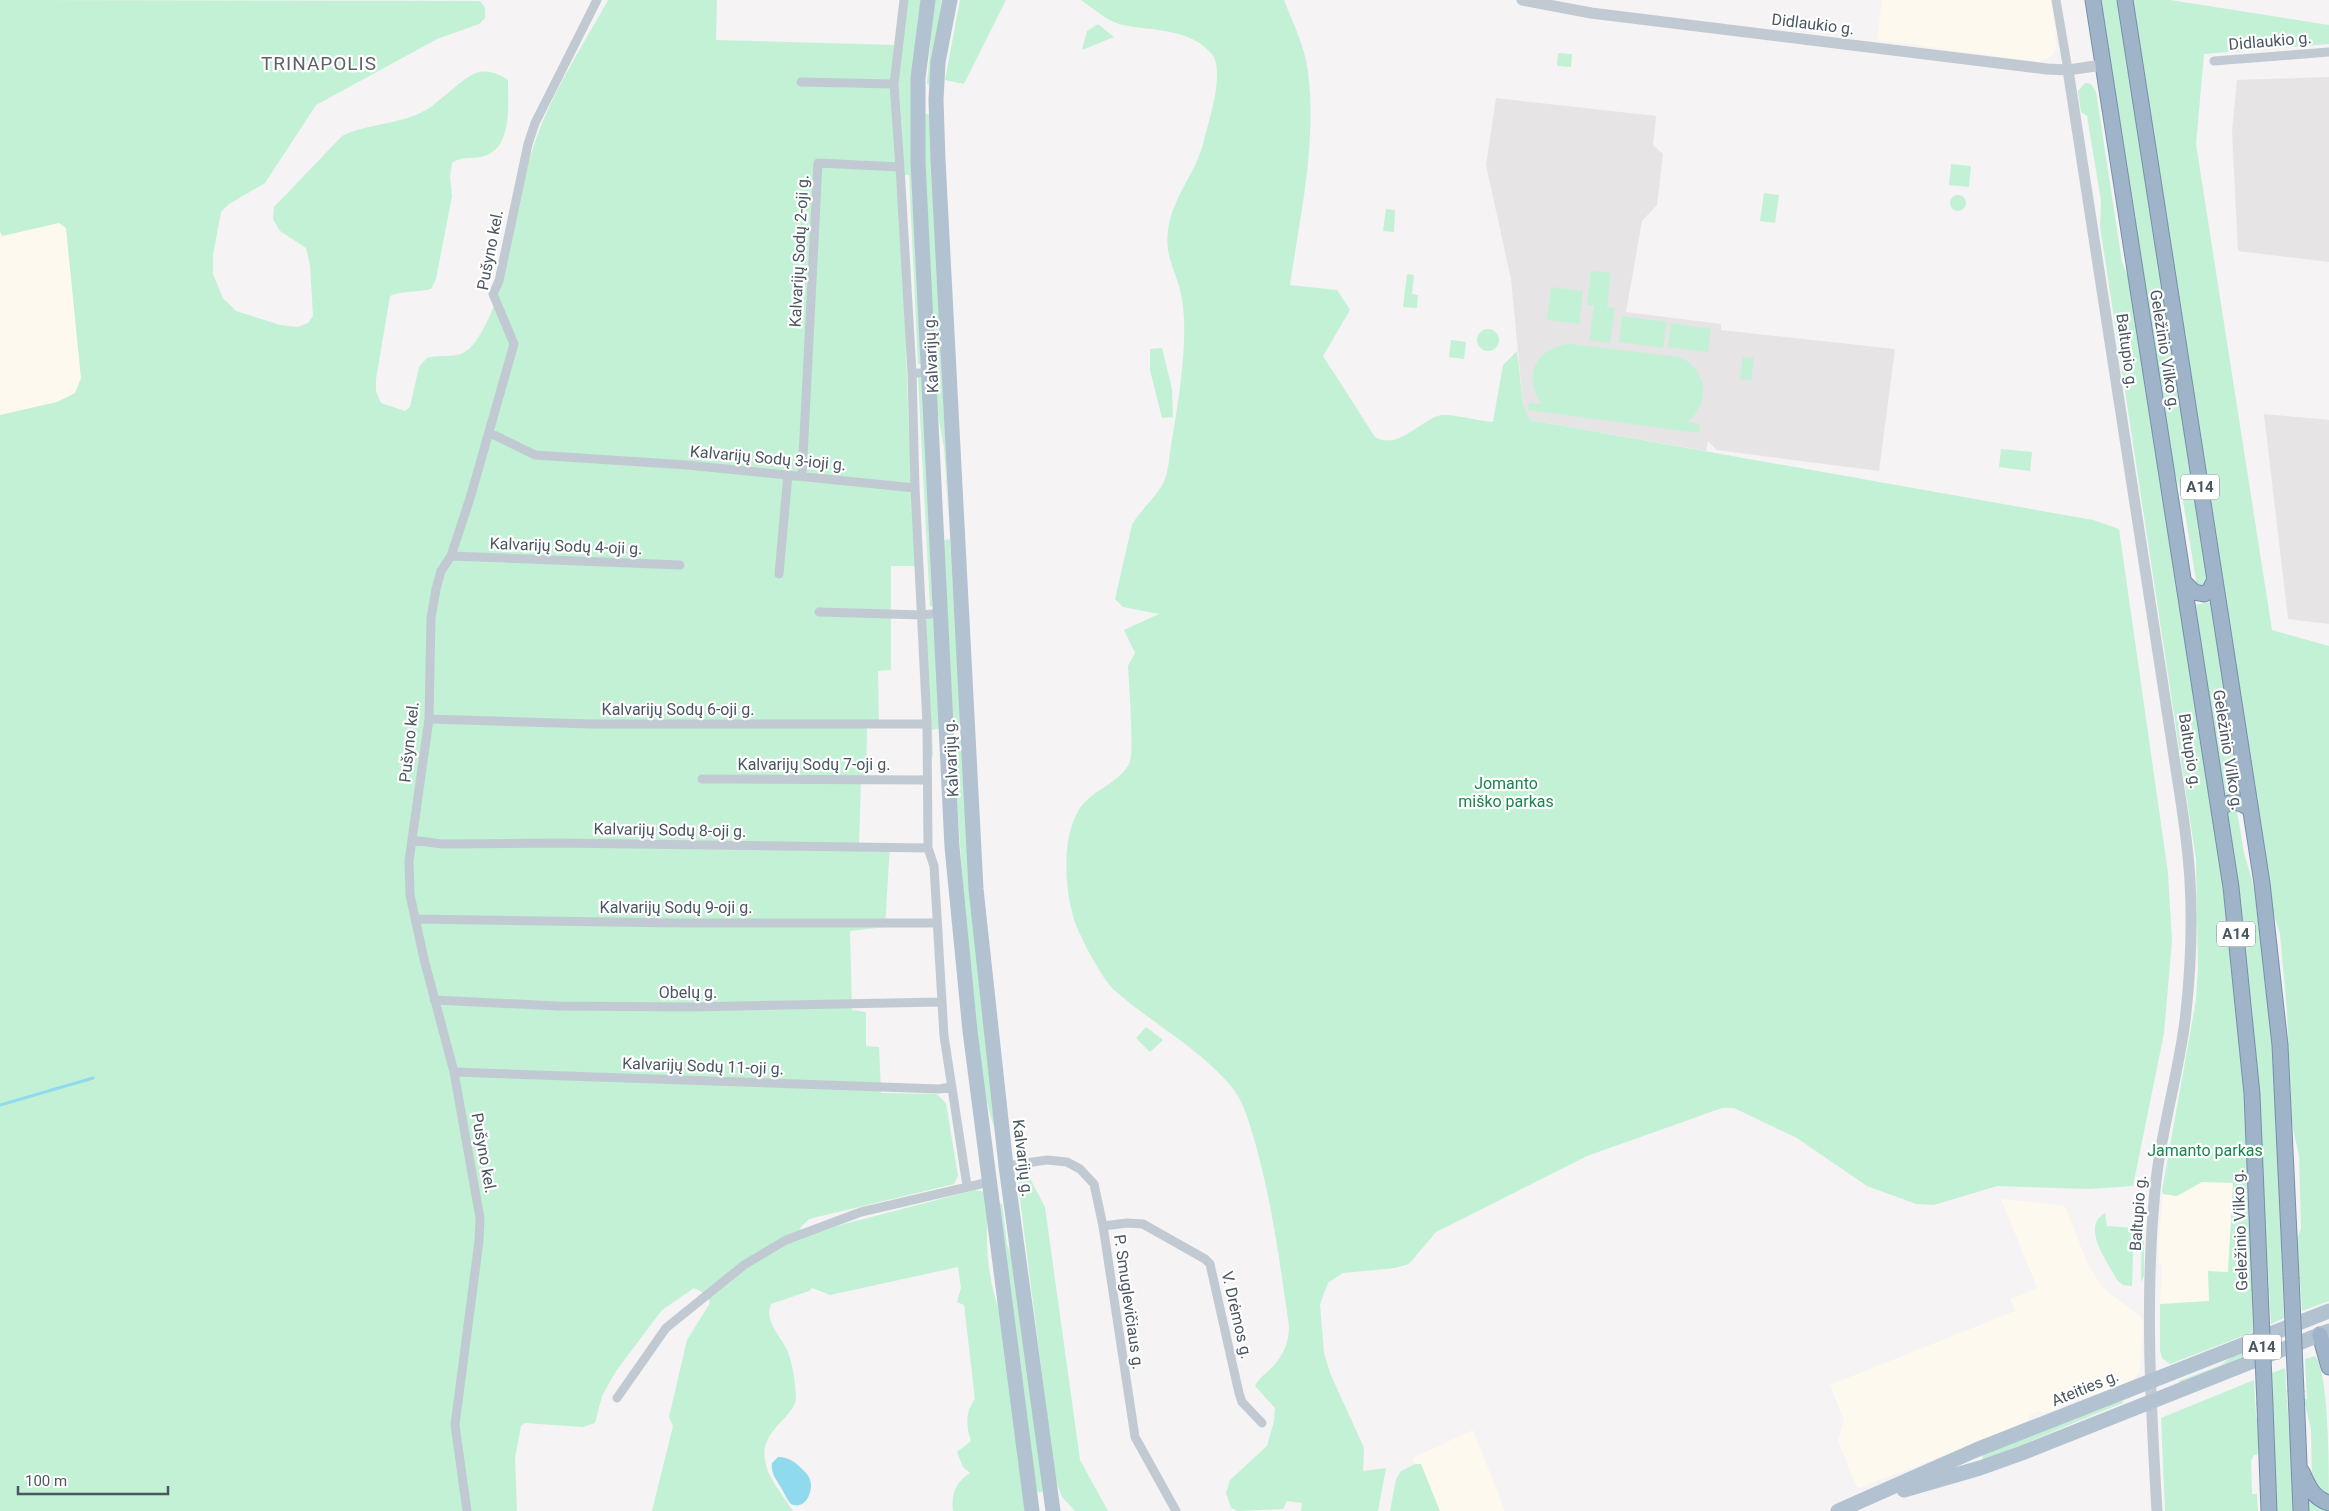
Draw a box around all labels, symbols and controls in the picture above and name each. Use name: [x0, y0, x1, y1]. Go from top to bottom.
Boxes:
street label: Didlaukio g.: [1771, 10, 1855, 38]
street label: Didlaukio g.: [2228, 28, 2312, 54]
district label: TRINAPOLIS: [261, 52, 377, 75]
street label: Kalvarijų Sodų 2-oji g.: [786, 174, 812, 328]
street label: Pušyno kel.: [473, 208, 507, 292]
street label: Geležinio Vilko g.: [2146, 288, 2184, 412]
street label: Baltupio g.: [2112, 312, 2142, 390]
street label: Kalvarijų g.: [919, 315, 943, 393]
street label: Kalvarijų Sodų 3-ioji g.: [689, 442, 847, 474]
road number: A14: [2181, 474, 2219, 500]
street label: Kalvarijų Sodų 4-oji g.: [489, 534, 643, 558]
street label: Geležinio Vilko g.: [2209, 688, 2247, 812]
street label: Kalvarijų Sodų 6-oji g.: [602, 700, 754, 719]
street label: Pušyno kel.: [395, 701, 423, 783]
street label: Baltupio g.: [2175, 712, 2205, 790]
street label: Kalvarijų g.: [939, 719, 963, 797]
street label: Kalvarijų Sodų 7-oji g.: [738, 755, 890, 774]
park label: Jomanto miško parkas: [1458, 774, 1554, 811]
street label: Kalvarijų Sodų 8-oji g.: [593, 819, 747, 841]
street label: Kalvarijų Sodų 9-oji g.: [600, 898, 752, 917]
road number: A14: [2217, 922, 2255, 946]
street label: Obelų g.: [659, 983, 717, 1002]
street label: Kalvarijų Sodų 11-oji g.: [622, 1054, 784, 1078]
street label: Pušyno kel.: [468, 1111, 500, 1195]
street label: Kalvarijų g.: [1009, 1118, 1037, 1198]
park label: Jamanto parkas: [2147, 1141, 2263, 1160]
street label: Geležinio Vilko g.: [2228, 1169, 2252, 1291]
street label: Baltupio g.: [2126, 1175, 2150, 1251]
street label: P. Smuglevičiaus g.: [1110, 1233, 1148, 1371]
street label: V. Drėmos g.: [1218, 1269, 1256, 1361]
road number: A14: [2243, 1334, 2281, 1360]
street label: Ateities g.: [2049, 1366, 2121, 1410]
scale bar: [18, 1464, 168, 1496]
text: 100 m: [25, 1472, 67, 1490]

